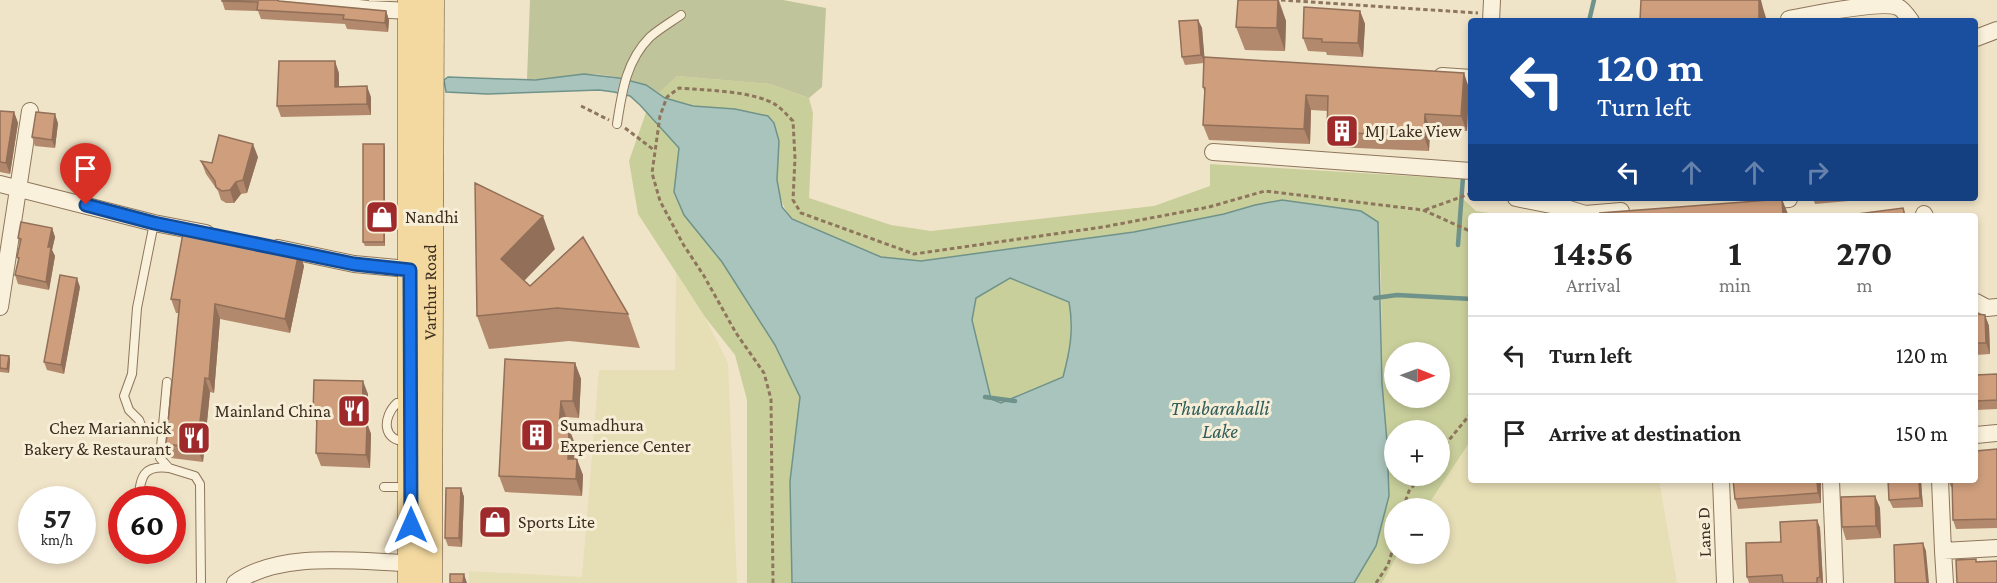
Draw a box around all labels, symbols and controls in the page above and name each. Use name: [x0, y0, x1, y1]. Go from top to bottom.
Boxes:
icon: left: [1498, 42, 1576, 120]
text: 120 m: [1597, 43, 1703, 90]
text: Turn left: [1597, 92, 1691, 122]
building icon: MJ Lake View: [1324, 113, 1360, 149]
place label: MJ Lake View: [1365, 121, 1462, 141]
pin: [60, 143, 111, 205]
icon: arrive: [69, 152, 102, 185]
icon: left: [1612, 156, 1645, 189]
icon: ahead: [1675, 156, 1708, 189]
icon: ahead: [1738, 156, 1771, 189]
icon: right: [1801, 156, 1834, 189]
shop icon: Nandhi: [364, 199, 400, 235]
place label: Nandhi: [405, 207, 459, 227]
text: 14:56: [1553, 233, 1634, 273]
text: 1: [1728, 233, 1742, 273]
text: 270: [1836, 233, 1893, 273]
street label: Varthur Road: [420, 244, 440, 340]
text: Arrival: [1566, 274, 1621, 296]
text: min: [1719, 274, 1751, 296]
text: m: [1856, 274, 1873, 296]
icon: left: [1498, 339, 1531, 372]
north arrow: [1384, 342, 1450, 408]
map controls: [1384, 342, 1450, 564]
text: Turn left: [1549, 343, 1632, 368]
text: 120 m: [1896, 343, 1948, 368]
restaurant icon: Mainland China: [336, 393, 372, 429]
water label: Thubarahalli Lake: [1170, 397, 1270, 442]
place label: Mainland China: [215, 401, 331, 421]
place label: Sumadhura Experience Center: [560, 415, 691, 456]
building icon: Sumadhura Experience Center: [519, 417, 555, 453]
icon: arrive: [1498, 417, 1531, 450]
place label: Chez Mariannick Bakery & Restaurant: [24, 418, 172, 459]
restaurant icon: Chez Mariannick Bakery & Restaurant: [176, 420, 212, 456]
button: +: [1384, 420, 1450, 486]
text: Arrive at destination: [1549, 421, 1741, 446]
text: 150 m: [1896, 421, 1948, 446]
speed limit sign: 60: [108, 486, 186, 564]
position arrow: [379, 493, 443, 557]
button: −: [1384, 498, 1450, 564]
text: 57: [43, 501, 71, 534]
shop icon: Sports Lite: [477, 504, 513, 540]
street label: Lane D: [1693, 507, 1715, 557]
place label: Sports Lite: [518, 512, 595, 532]
text: km/h: [41, 532, 73, 548]

